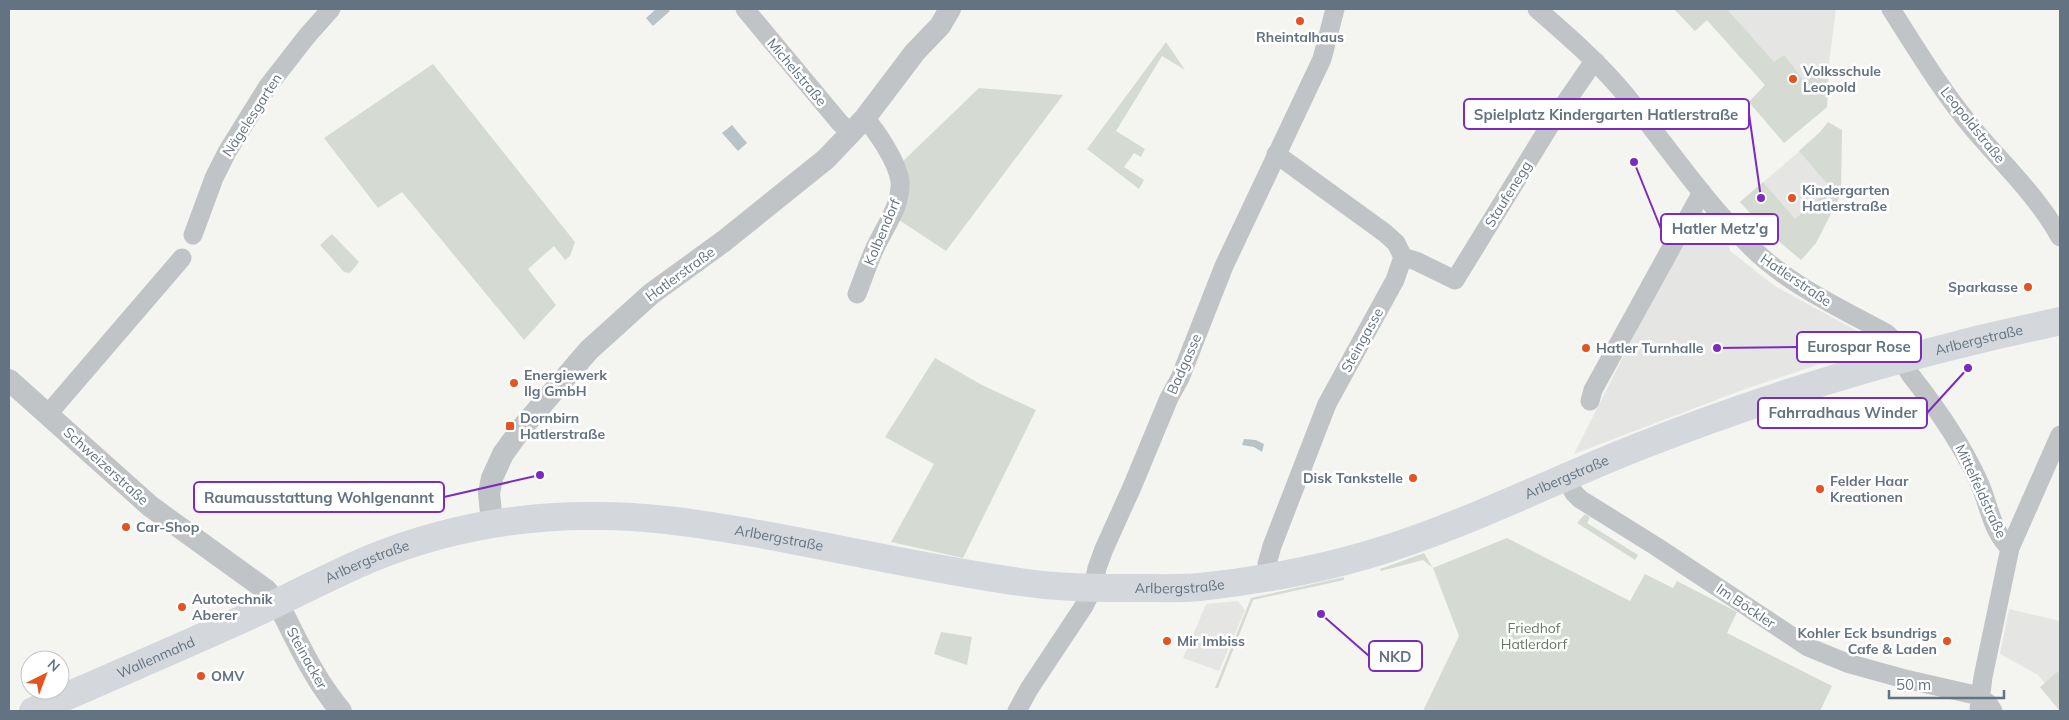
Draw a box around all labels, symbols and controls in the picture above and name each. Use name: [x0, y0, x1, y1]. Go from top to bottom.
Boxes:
marker: Rheintalhaus: [1294, 15, 1306, 27]
place label: Rheintalhaus: [1256, 28, 1344, 46]
street label: Michelstraße: [763, 34, 831, 110]
place label: Volksschule Leopold: [1802, 62, 1881, 96]
street label: Nägelesgarten: [218, 70, 286, 160]
marker: Volksschule Leopold: [1787, 73, 1799, 85]
street label: Leopoldstraße: [1937, 83, 2009, 167]
callout: Spielplatz Kindergarten Hatlerstraße: [1464, 99, 1749, 129]
text: Spielplatz Kindergarten Hatlerstraße: [1474, 105, 1738, 124]
street label: Staufenegg: [1481, 157, 1535, 231]
place label: Kindergarten Hatlerstraße: [1802, 181, 1890, 215]
marker: Kindergarten Hatlerstraße: [1786, 192, 1798, 204]
street label: Kolbendorf: [860, 196, 904, 268]
callout: Hatler Metz'g: [1661, 214, 1778, 244]
text: Hatler Metz'g: [1672, 219, 1768, 238]
street label: Hatlerstraße: [642, 243, 718, 305]
street label: Hatlerstraße: [1757, 250, 1835, 310]
place label: Sparkasse: [1948, 278, 2018, 296]
marker: Sparkasse: [2022, 281, 2034, 293]
street label: Steingasse: [1337, 305, 1387, 375]
street label: Arlbergstraße: [1933, 321, 2025, 359]
street label: Badgasse: [1163, 331, 1205, 397]
callout: Eurospar Rose: [1797, 332, 1921, 362]
text: Eurospar Rose: [1807, 337, 1911, 356]
place label: Hatler Turnhalle: [1596, 339, 1704, 357]
marker: Hatler Turnhalle: [1580, 342, 1592, 354]
place label: Energiewerk Ilg GmbH: [524, 366, 607, 400]
marker: Energiewerk Ilg GmbH: [508, 377, 520, 389]
callout: Fahrradhaus Winder: [1758, 398, 1927, 428]
text: Fahrradhaus Winder: [1768, 403, 1918, 422]
place label: Dornbirn Hatlerstraße: [520, 409, 605, 443]
marker: Dornbirn Hatlerstraße: [504, 420, 516, 432]
street label: Schweizerstraße: [60, 423, 152, 509]
street label: Mittelfeldstraße: [1951, 441, 2011, 541]
street label: Arlbergstraße: [1522, 451, 1611, 503]
place label: Disk Tankstelle: [1303, 469, 1403, 487]
marker: Disk Tankstelle: [1407, 472, 1419, 484]
place label: Felder Haar Kreationen: [1830, 472, 1909, 506]
callout: Raumausstattung Wohlgenannt: [194, 482, 444, 512]
marker: Felder Haar Kreationen: [1814, 483, 1826, 495]
text: Raumausstattung Wohlgenannt: [204, 488, 434, 507]
place label: Car-Shop: [136, 518, 200, 536]
marker: Car-Shop: [120, 521, 132, 533]
street label: Arlbergstraße: [733, 521, 825, 555]
street label: Arlbergstraße: [322, 536, 411, 587]
street label: Arlbergstraße: [1135, 575, 1226, 597]
street label: Im Böckler: [1713, 580, 1780, 633]
place label: Autotechnik Aberer: [192, 590, 273, 624]
marker: Autotechnik Aberer: [176, 601, 188, 613]
park label: Friedhof Hatlerdorf: [1501, 619, 1568, 653]
street label: Steinacker: [283, 624, 332, 693]
place label: Kohler Eck bsundrigs Cafe & Laden: [1798, 624, 1937, 658]
street label: Wallenmahd: [114, 632, 197, 682]
place label: Mir Imbiss: [1177, 632, 1245, 650]
marker: Mir Imbiss: [1161, 635, 1173, 647]
marker: Kohler Eck bsundrigs Cafe & Laden: [1941, 635, 1953, 647]
callout: NKD: [1369, 641, 1422, 671]
text: NKD: [1379, 647, 1411, 666]
north arrow: [20, 650, 70, 700]
text: N: [44, 655, 64, 676]
place label: OMV: [211, 667, 245, 685]
scale bar: [1889, 668, 2004, 700]
marker: OMV: [195, 670, 207, 682]
text: 50 m: [1896, 675, 1931, 694]

